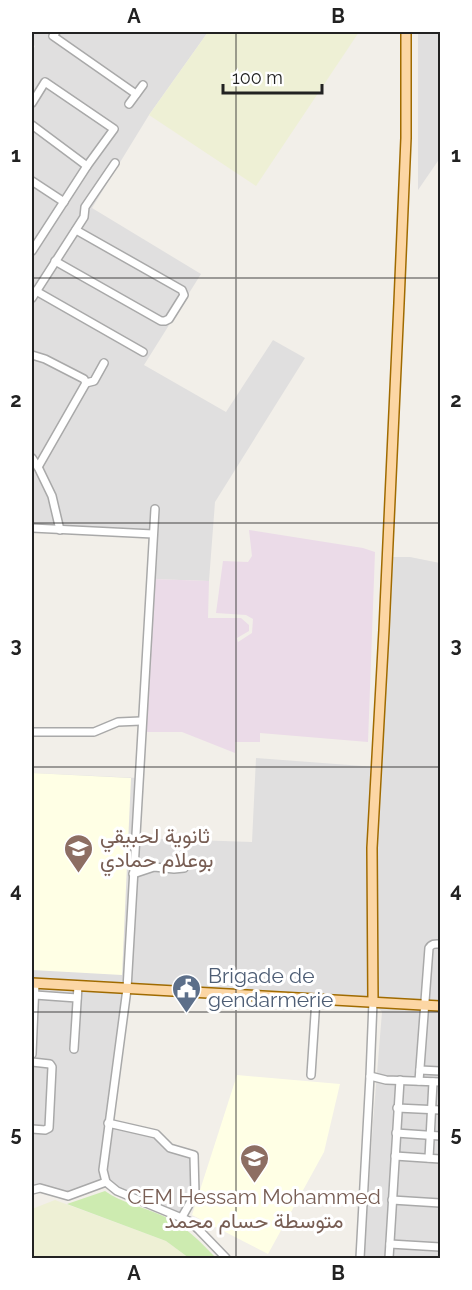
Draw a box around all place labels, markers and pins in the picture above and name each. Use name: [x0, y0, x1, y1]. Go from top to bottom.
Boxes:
place label: ثانوية لحبيقي بوعلام حمادي: [100, 823, 213, 877]
school or university icon: ثانوية لحبيقي بوعلام حمادي: [63, 832, 95, 874]
place label: Brigade de gendarmerie: [208, 963, 333, 1012]
public building icon: Brigade de gendarmerie: [171, 972, 203, 1014]
school or university icon: CEM Hessam Mohammed متوسطة حسام محمد: [238, 1142, 270, 1184]
place label: CEM Hessam Mohammed متوسطة حسام محمد: [127, 1184, 381, 1235]

